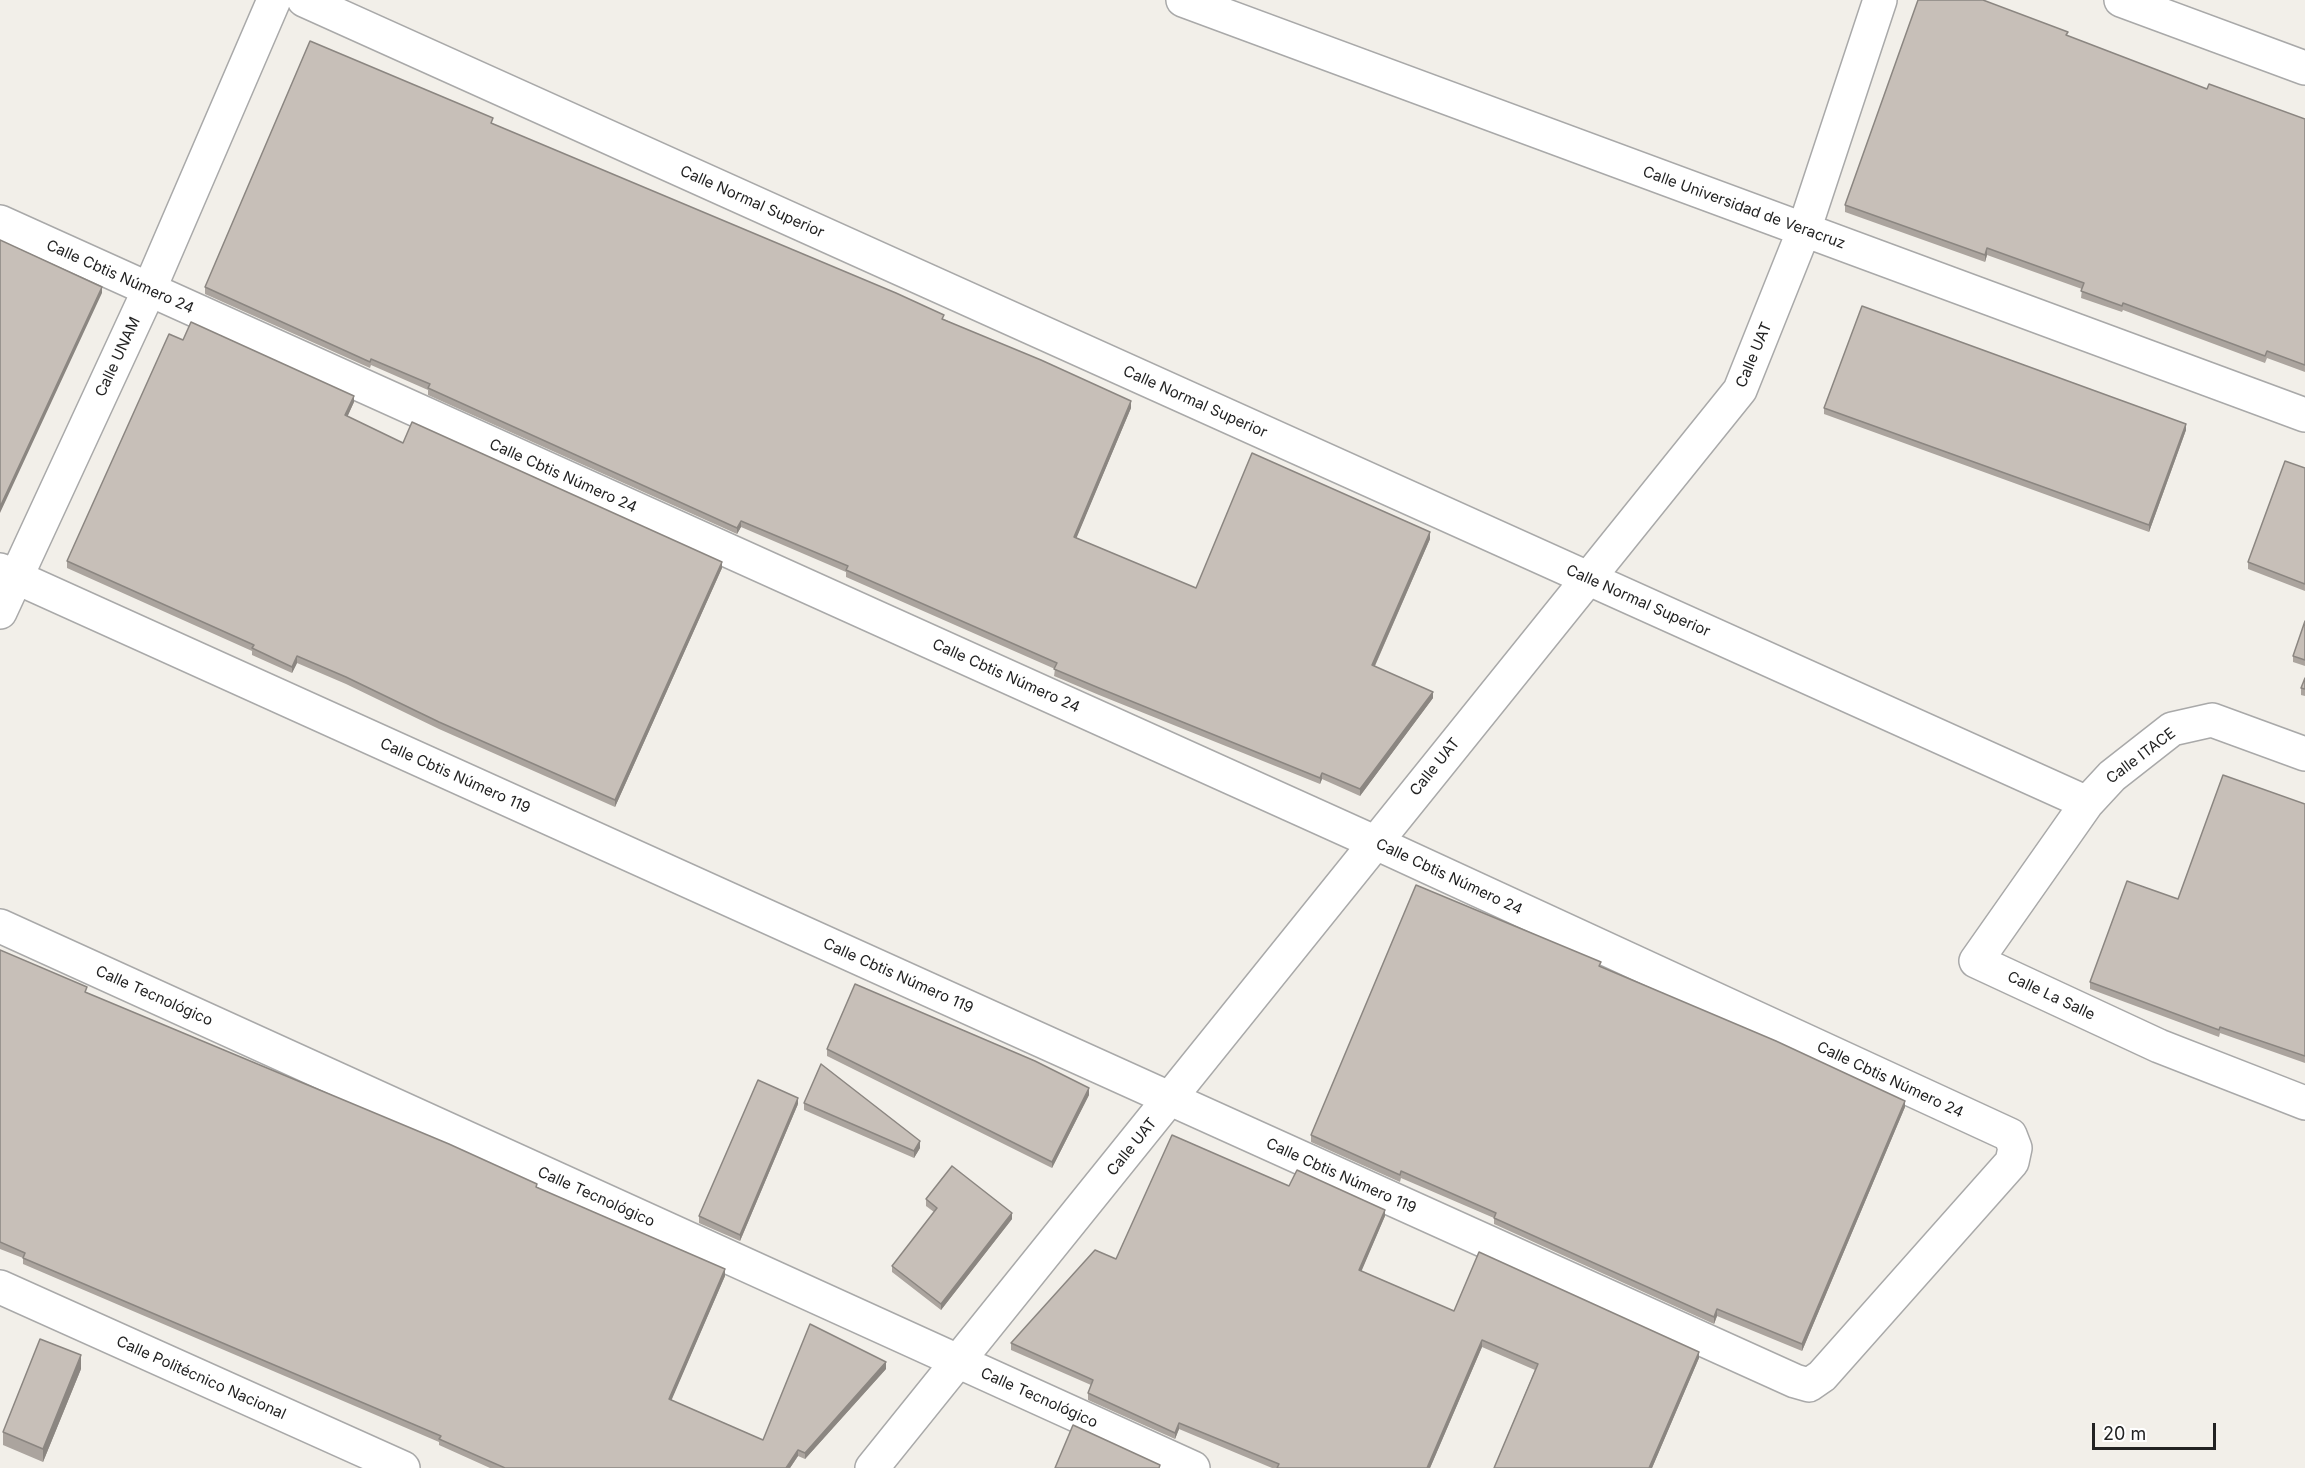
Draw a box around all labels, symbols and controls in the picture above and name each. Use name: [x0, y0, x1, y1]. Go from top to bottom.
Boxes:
street label: Calle Normal Superior: [677, 162, 827, 242]
street label: Calle Universidad de Veracruz: [1640, 163, 1848, 253]
street label: Calle Cbtis Número 24: [43, 236, 197, 318]
street label: Calle UNAM: [92, 314, 144, 400]
street label: Calle UAT: [1732, 320, 1776, 390]
street label: Calle Normal Superior: [1120, 362, 1270, 442]
street label: Calle Cbtis Número 24: [486, 435, 640, 517]
street label: Calle Normal Superior: [1563, 561, 1713, 641]
street label: Calle Cbtis Número 24: [929, 635, 1083, 717]
street label: Calle ITACE: [2103, 724, 2179, 788]
street label: Calle UAT: [1406, 734, 1464, 800]
street label: Calle Cbtis Número 119: [377, 735, 533, 817]
street label: Calle Cbtis Número 24: [1373, 835, 1525, 919]
street label: Calle Cbtis Número 119: [820, 935, 976, 1017]
street label: Calle Tecnológico: [93, 962, 215, 1030]
street label: Calle La Salle: [2004, 968, 2098, 1024]
street label: Calle Cbtis Número 24: [1814, 1038, 1966, 1122]
street label: Calle UAT: [1103, 1114, 1161, 1180]
street label: Calle Cbtis Número 119: [1263, 1135, 1419, 1217]
street label: Calle Tecnológico: [535, 1163, 657, 1231]
street label: Calle Politécnico Nacional: [113, 1332, 289, 1424]
street label: Calle Tecnológico: [978, 1364, 1100, 1432]
scale bar: [2095, 1411, 2220, 1449]
text: 20 m: [2103, 1423, 2146, 1444]

